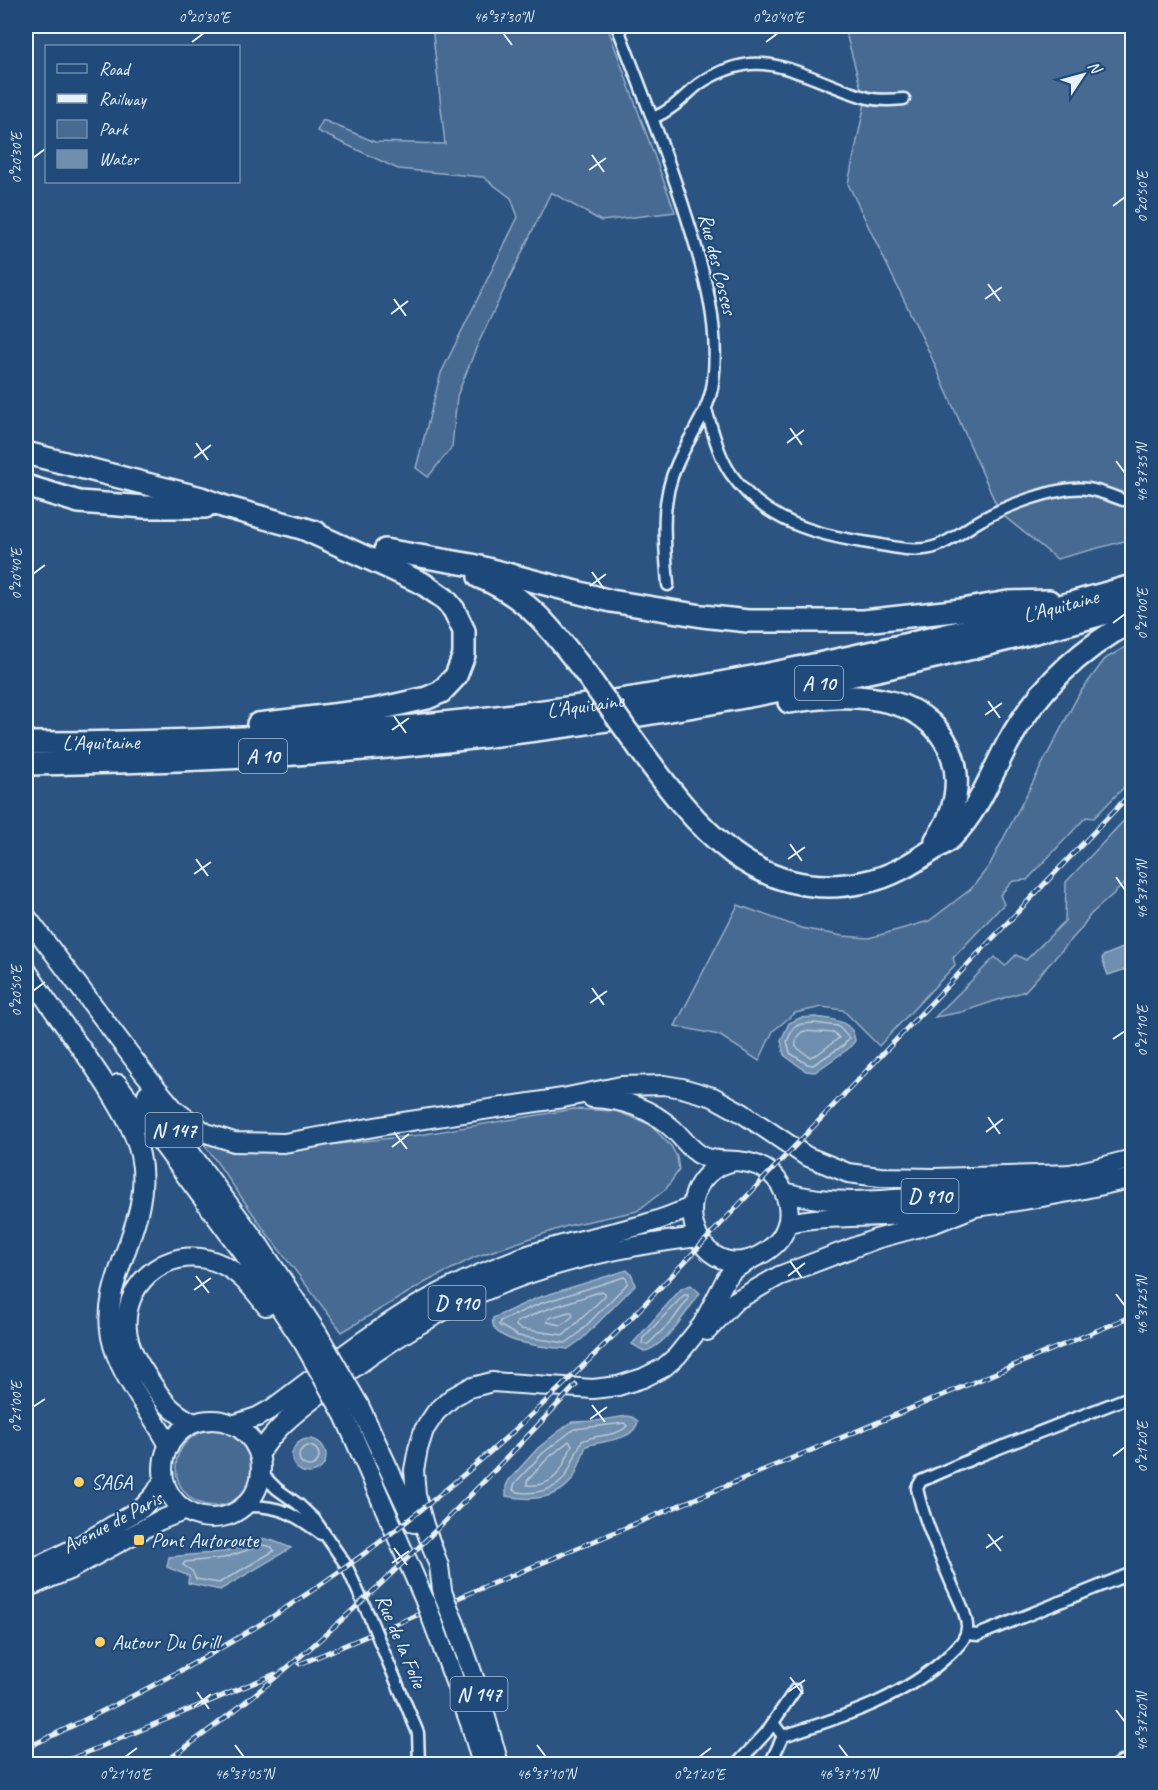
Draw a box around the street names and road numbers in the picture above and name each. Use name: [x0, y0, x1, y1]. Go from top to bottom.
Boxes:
street label: Rue des Cosses: [693, 211, 744, 319]
street label: L'Aquitaine: [1020, 583, 1102, 628]
road number: A 10: [795, 666, 843, 700]
street label: L'Aquitaine: [545, 687, 626, 724]
street label: L'Aquitaine: [62, 729, 141, 756]
road number: A 10: [239, 739, 287, 773]
road number: N 147: [146, 1113, 202, 1147]
road number: D 910: [902, 1179, 958, 1213]
road number: D 910: [428, 1286, 486, 1320]
street label: Avenue de Paris: [58, 1484, 168, 1559]
street label: Rue de la Folie: [370, 1590, 433, 1694]
road number: N 147: [450, 1677, 508, 1711]

